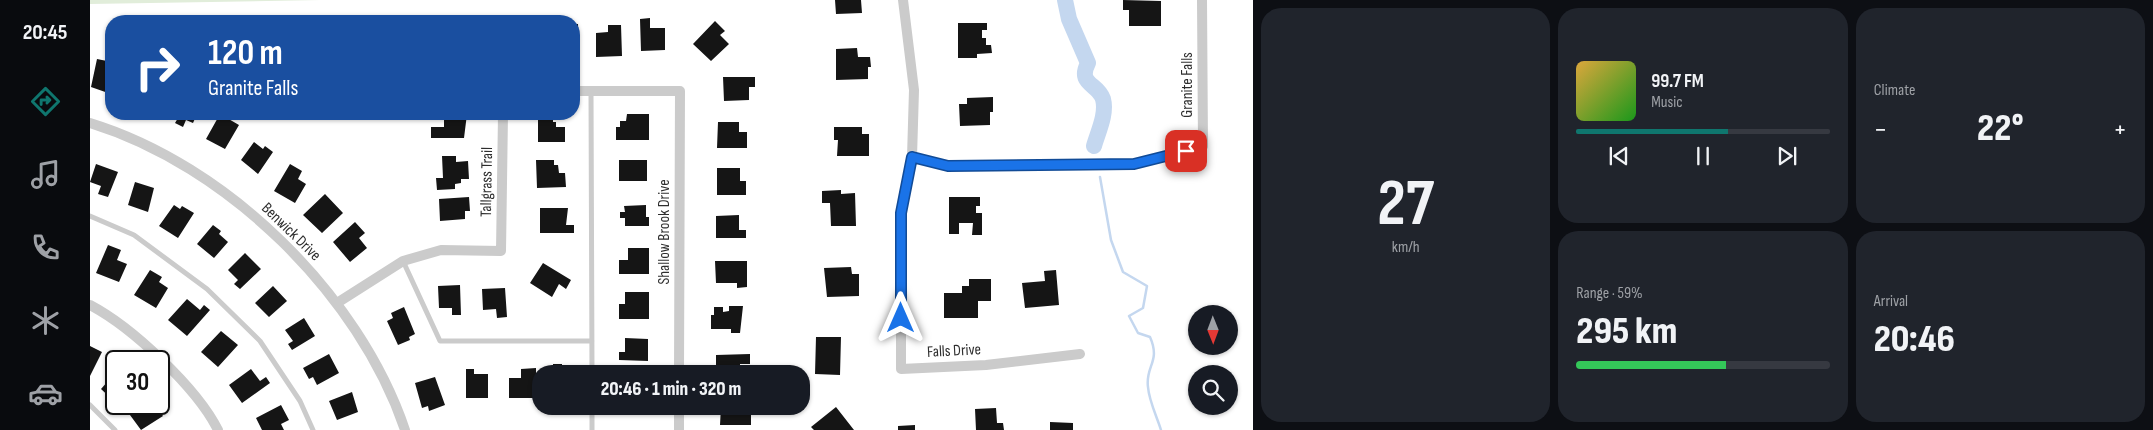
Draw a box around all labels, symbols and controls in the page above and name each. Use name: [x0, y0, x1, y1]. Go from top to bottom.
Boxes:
text: 20:45: [23, 19, 67, 46]
text: 120 m: [208, 32, 283, 75]
icon: right: [125, 35, 190, 100]
street label: Granite Falls: [1178, 52, 1197, 118]
text: 99.7 FM: [1651, 70, 1704, 93]
text: Granite Falls: [208, 75, 298, 102]
text: Climate: [1874, 81, 1915, 100]
icon: directions: [28, 84, 63, 119]
text: Music: [1651, 93, 1683, 112]
text: 22°: [1977, 106, 2024, 151]
text: −: [1874, 113, 1887, 146]
text: +: [2113, 113, 2127, 146]
pin: [1165, 130, 1207, 172]
icon: arrive: [1172, 137, 1200, 165]
icon: previous: [1605, 142, 1633, 170]
icon: pause: [1689, 142, 1717, 170]
icon: next: [1773, 142, 1801, 170]
street label: Tallgrass Trail: [477, 147, 497, 217]
icon: music: [28, 157, 63, 192]
text: 27: [1377, 166, 1434, 244]
street label: Shallow Brook Drive: [655, 179, 674, 285]
street label: Benwick Drive: [257, 199, 325, 265]
icon: phone: [28, 230, 63, 265]
text: km/h: [1392, 238, 1420, 257]
text: Range · 59%: [1576, 284, 1643, 303]
position arrow: [874, 291, 926, 343]
text: Arrival: [1874, 292, 1908, 311]
icon: climate: [28, 303, 63, 338]
north arrow: [1188, 305, 1238, 355]
map controls: [1188, 305, 1238, 415]
text: 295 km: [1576, 309, 1677, 354]
text: 20:46: [1874, 317, 1955, 362]
street label: Falls Drive: [926, 340, 982, 362]
speed limit sign: 30: [105, 350, 170, 415]
button: search: [1188, 365, 1238, 415]
icon: car: [28, 376, 63, 411]
text: 20:46 · 1 min · 320 m: [601, 378, 741, 401]

